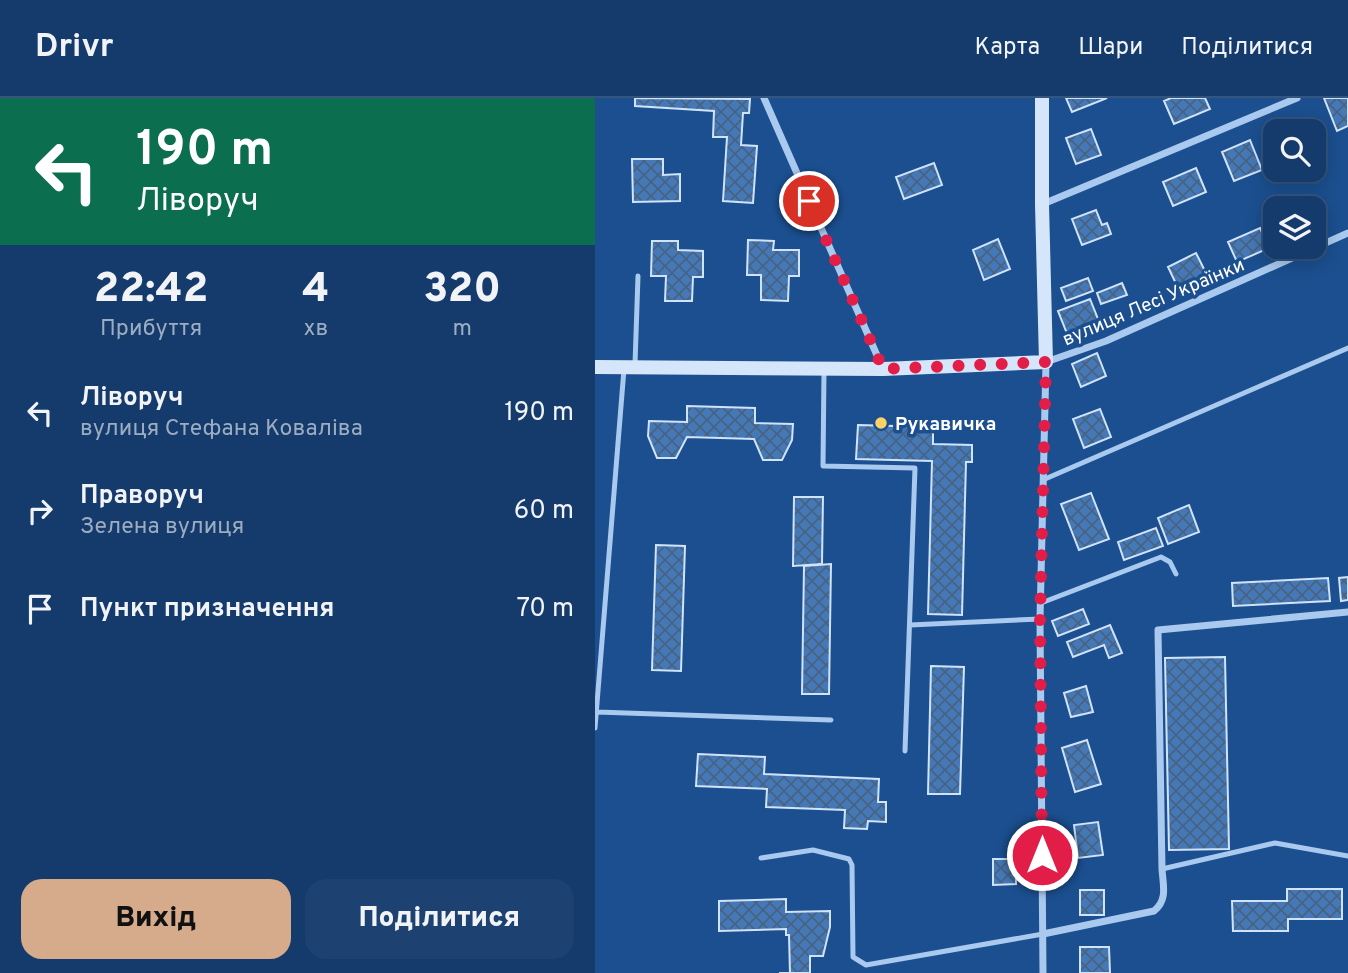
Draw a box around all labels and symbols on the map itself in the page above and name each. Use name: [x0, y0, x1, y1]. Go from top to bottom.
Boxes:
pin: [779, 171, 839, 231]
street label: вулиця Лесі Українки: [1059, 254, 1249, 352]
place label: Рукавичка: [895, 413, 996, 437]
marker: Рукавичка: [873, 415, 889, 431]
position arrow: [1005, 818, 1079, 892]

